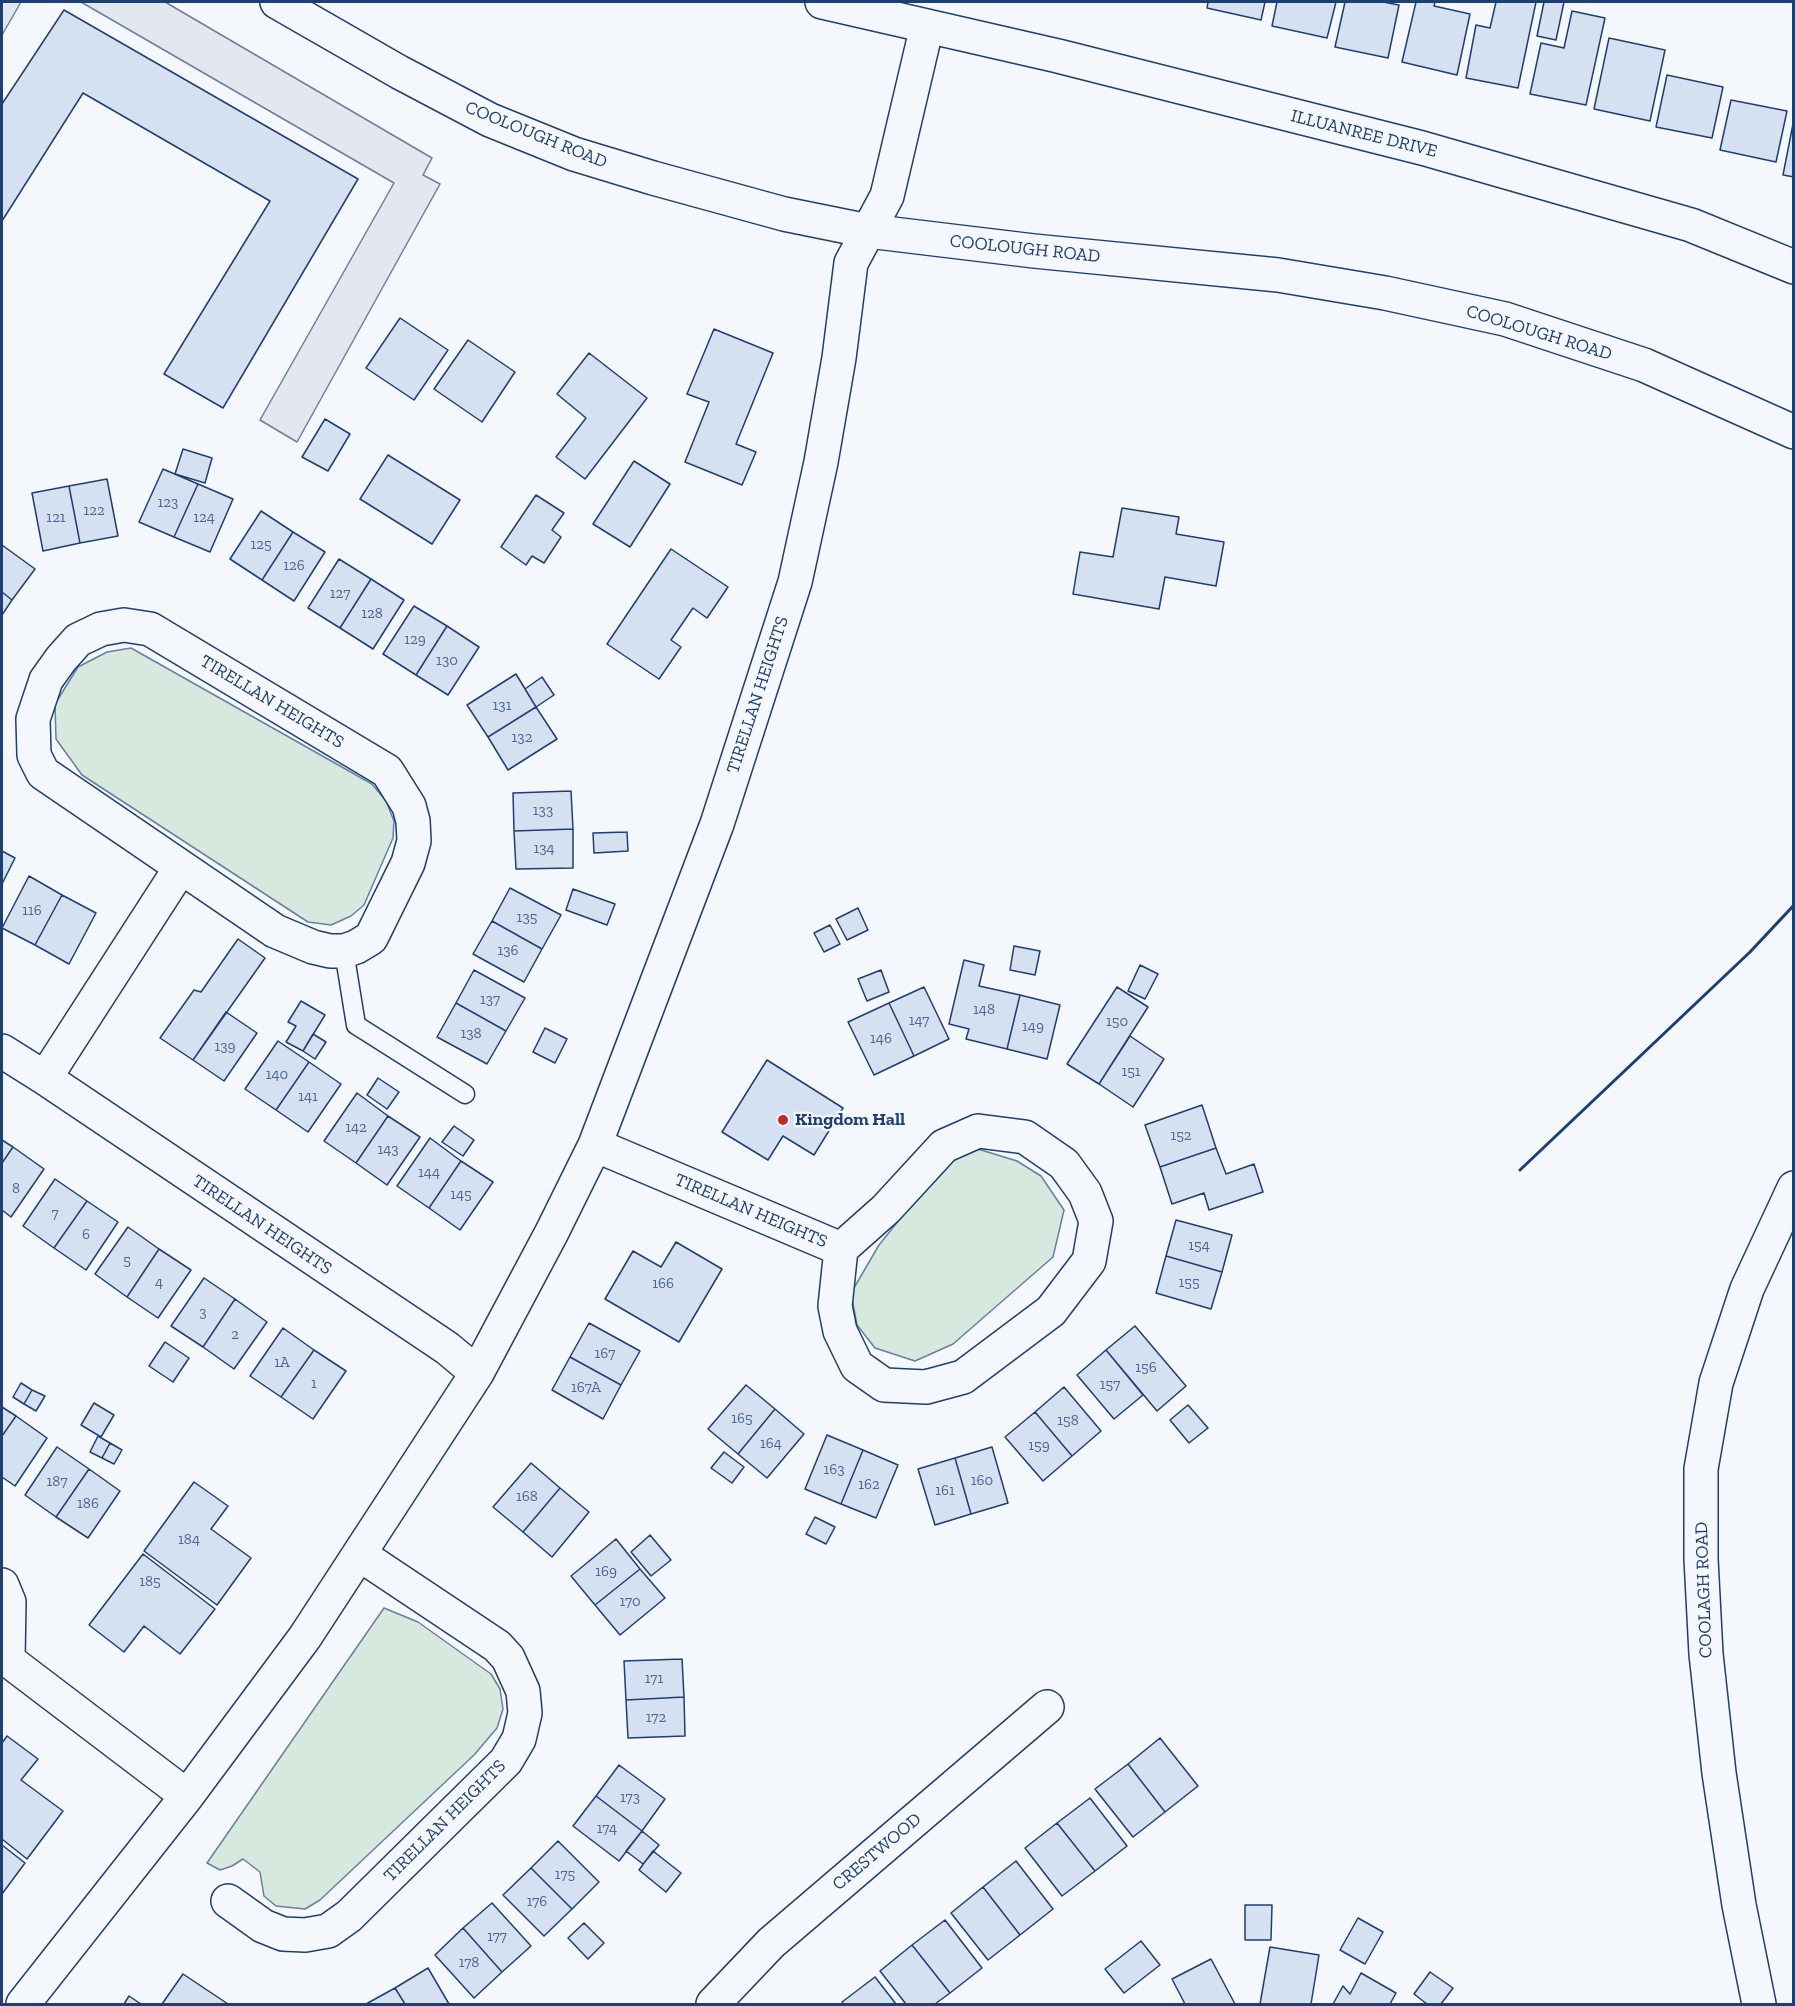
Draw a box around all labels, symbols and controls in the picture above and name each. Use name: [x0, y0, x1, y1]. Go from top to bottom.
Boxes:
street label: COOLOUGH ROAD: [462, 97, 610, 173]
street label: ILLUANREE DRIVE: [1289, 105, 1439, 163]
street label: COOLOUGH ROAD: [949, 230, 1101, 268]
street label: COOLOUGH ROAD: [1464, 301, 1614, 365]
house number: 123: [158, 494, 178, 512]
house number: 122: [83, 502, 105, 520]
house number: 121: [46, 509, 66, 527]
house number: 124: [193, 509, 215, 527]
house number: 125: [250, 536, 272, 554]
house number: 126: [283, 557, 305, 575]
house number: 127: [330, 585, 350, 603]
house number: 128: [361, 605, 383, 623]
street label: TIRELLAN HEIGHTS: [722, 614, 794, 776]
house number: 129: [404, 631, 426, 649]
street label: TIRELLAN HEIGHTS: [196, 651, 348, 753]
house number: 130: [436, 652, 458, 670]
house number: 131: [493, 697, 511, 715]
house number: 132: [512, 729, 532, 747]
house number: 133: [533, 802, 553, 820]
house number: 134: [533, 840, 555, 858]
house number: 116: [22, 902, 42, 920]
house number: 135: [517, 909, 537, 927]
house number: 136: [497, 942, 519, 960]
house number: 137: [480, 991, 500, 1009]
house number: 148: [973, 1001, 995, 1019]
house number: 147: [909, 1012, 929, 1030]
house number: 150: [1106, 1013, 1128, 1031]
house number: 149: [1022, 1018, 1044, 1036]
house number: 138: [460, 1025, 482, 1043]
house number: 146: [870, 1030, 892, 1048]
house number: 139: [214, 1038, 236, 1056]
house number: 151: [1121, 1063, 1141, 1081]
house number: 140: [266, 1066, 288, 1084]
house number: 141: [298, 1088, 318, 1106]
place label: Kingdom Hall: [795, 1109, 905, 1131]
marker: Kingdom Hall: [776, 1113, 790, 1127]
house number: 142: [345, 1119, 367, 1137]
house number: 152: [1170, 1127, 1192, 1145]
house number: 143: [377, 1141, 399, 1159]
house number: 144: [418, 1164, 440, 1182]
street label: TIRELLAN HEIGHTS: [671, 1169, 831, 1253]
street label: TIRELLAN HEIGHTS: [188, 1170, 336, 1280]
house number: 8: [12, 1180, 20, 1198]
house number: 145: [450, 1186, 472, 1204]
house number: 7: [51, 1205, 59, 1223]
house number: 6: [82, 1226, 90, 1244]
house number: 154: [1188, 1237, 1210, 1255]
house number: 5: [123, 1252, 131, 1270]
house number: 4: [155, 1274, 163, 1292]
house number: 155: [1178, 1274, 1200, 1292]
house number: 166: [652, 1275, 674, 1293]
house number: 3: [199, 1304, 207, 1322]
house number: 2: [231, 1326, 239, 1344]
house number: 167: [595, 1345, 615, 1363]
house number: 1A: [274, 1354, 290, 1372]
house number: 156: [1135, 1359, 1157, 1377]
house number: 1: [311, 1375, 317, 1393]
house number: 157: [1100, 1376, 1120, 1394]
house number: 167A: [571, 1379, 601, 1397]
house number: 165: [731, 1410, 753, 1428]
house number: 158: [1057, 1412, 1079, 1430]
house number: 164: [760, 1435, 782, 1453]
house number: 159: [1028, 1437, 1050, 1455]
house number: 163: [823, 1461, 845, 1479]
house number: 160: [971, 1472, 993, 1490]
house number: 187: [47, 1473, 67, 1491]
house number: 162: [858, 1476, 880, 1494]
house number: 161: [935, 1482, 955, 1500]
house number: 168: [516, 1488, 538, 1506]
house number: 186: [77, 1495, 99, 1513]
street label: COOLAGH ROAD: [1691, 1521, 1717, 1659]
house number: 184: [178, 1531, 200, 1549]
house number: 169: [595, 1563, 617, 1581]
house number: 185: [139, 1573, 161, 1591]
house number: 170: [619, 1593, 641, 1611]
house number: 171: [645, 1670, 663, 1688]
house number: 172: [646, 1709, 666, 1727]
street label: TIRELLAN HEIGHTS: [379, 1755, 511, 1887]
house number: 173: [620, 1789, 640, 1807]
street label: CRESTWOOD: [828, 1809, 926, 1895]
house number: 174: [597, 1820, 617, 1838]
house number: 175: [555, 1866, 575, 1884]
house number: 176: [527, 1893, 547, 1911]
house number: 177: [487, 1928, 507, 1946]
house number: 178: [459, 1954, 479, 1972]

